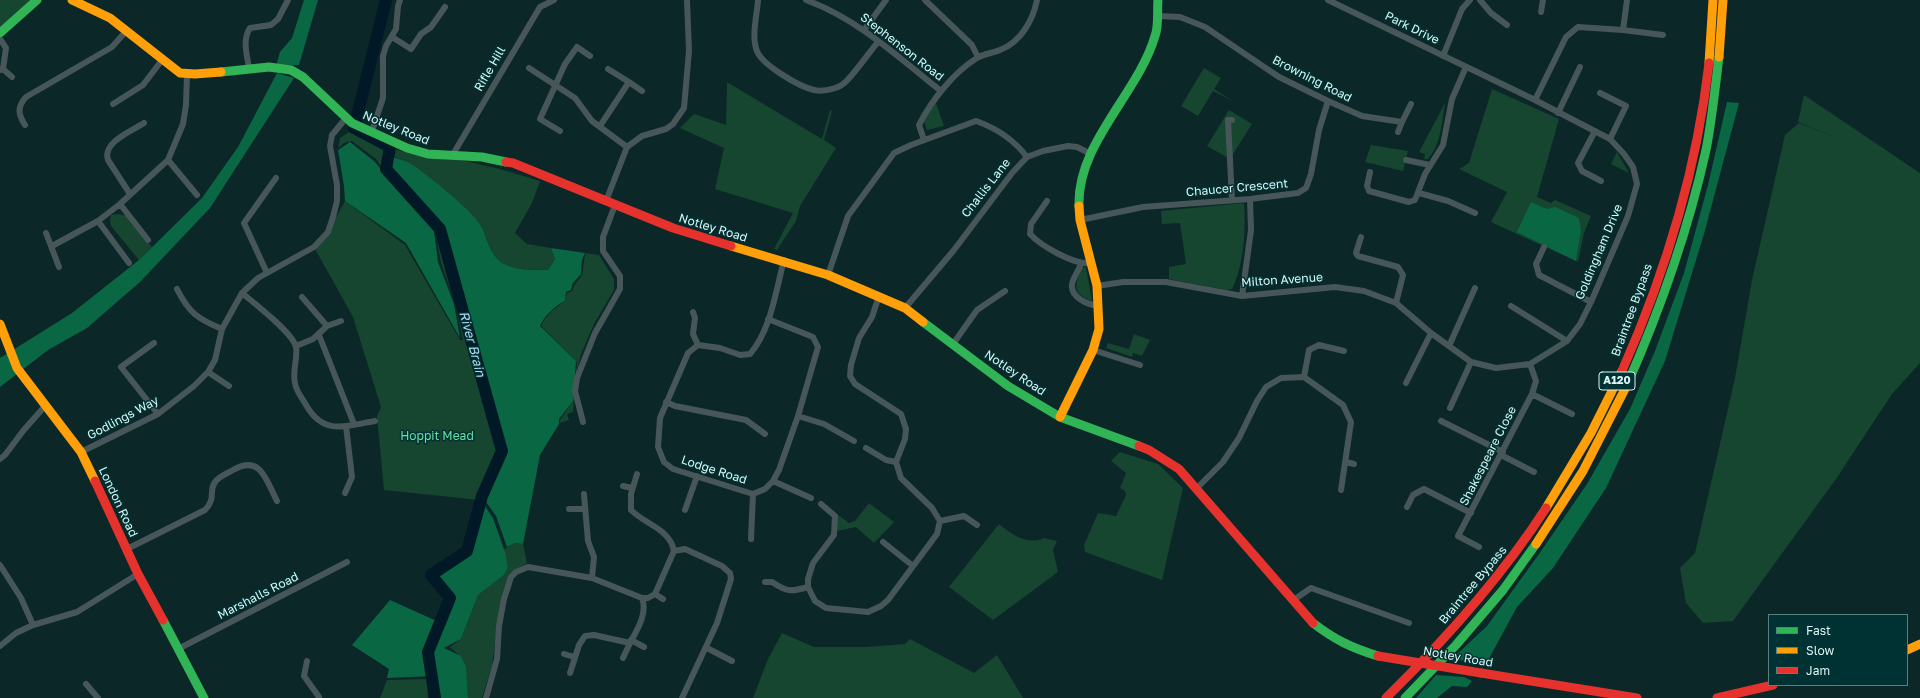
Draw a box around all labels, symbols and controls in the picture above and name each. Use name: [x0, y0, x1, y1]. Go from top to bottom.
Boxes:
street label: Park Drive: [1382, 9, 1442, 47]
street label: Stephenson Road: [858, 10, 946, 84]
street label: Rifle Hill: [471, 44, 509, 94]
street label: Browning Road: [1270, 53, 1354, 105]
street label: Notley Road: [361, 108, 431, 148]
street label: Challis Lane: [959, 156, 1013, 220]
street label: Chaucer Crescent: [1185, 176, 1289, 200]
street label: Goldingham Drive: [1572, 202, 1626, 302]
street label: Notley Road: [677, 211, 749, 245]
street label: Braintree Bypass: [1609, 262, 1655, 358]
street label: Milton Avenue: [1241, 270, 1323, 290]
water label: River Brain: [456, 309, 488, 379]
street label: Notley Road: [982, 347, 1048, 399]
road number: A120: [1599, 372, 1635, 390]
street label: Godlings Way: [85, 393, 161, 443]
street label: Shakespeare Close: [1457, 404, 1519, 508]
park label: Hoppit Mead: [400, 429, 474, 443]
street label: Lodge Road: [679, 453, 749, 487]
street label: London Road: [95, 465, 141, 539]
street label: Braintree Bypass: [1436, 543, 1510, 627]
street label: Marshalls Road: [215, 569, 301, 623]
legend: [1768, 614, 1908, 686]
text: Fast: [1806, 623, 1831, 638]
text: Slow: [1806, 643, 1834, 658]
street label: Notley Road: [1422, 644, 1494, 670]
text: Jam: [1806, 663, 1830, 678]

